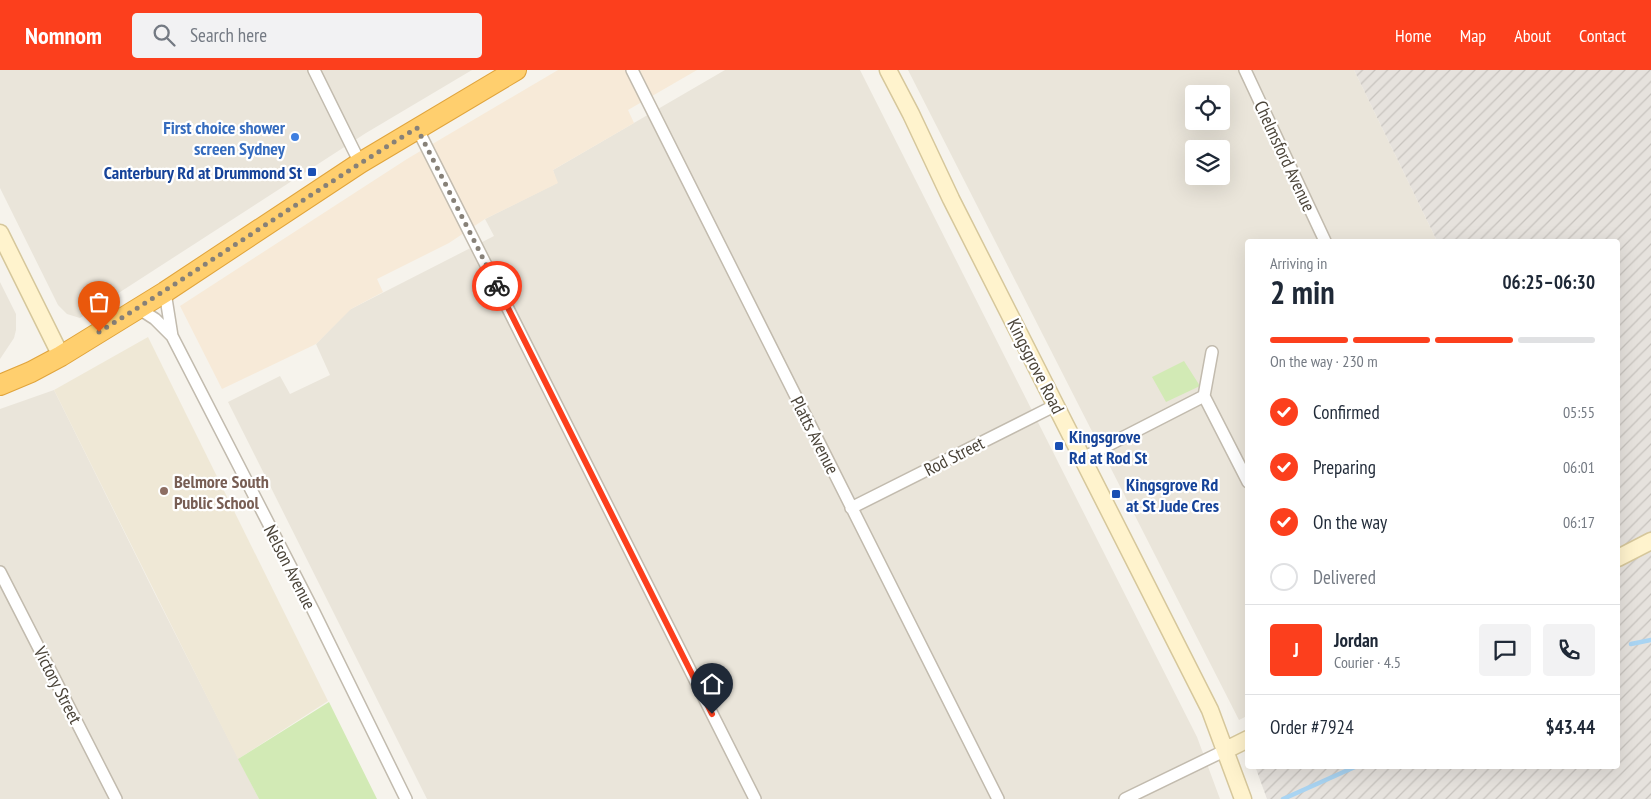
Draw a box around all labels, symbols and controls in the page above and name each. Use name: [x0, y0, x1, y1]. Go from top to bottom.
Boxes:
search box: [132, 13, 482, 58]
text: Nomnom: [25, 20, 102, 51]
icon: search: [150, 21, 178, 49]
text: Search here: [190, 23, 267, 47]
text: Home: [1395, 24, 1432, 47]
text: Map: [1460, 24, 1486, 47]
text: About: [1514, 24, 1551, 47]
text: Contact: [1579, 24, 1626, 47]
map controls: [1185, 85, 1230, 185]
button: locate: [1185, 85, 1230, 130]
street label: Chelmsford Avenue: [1249, 97, 1321, 215]
place label: First choice shower screen Sydney: [163, 116, 286, 160]
marker: First choice shower screen Sydney: [289, 131, 301, 143]
button: layers: [1185, 140, 1230, 185]
place label: Canterbury Rd at Drummond St: [104, 161, 303, 184]
marker: Canterbury Rd at Drummond St: [306, 166, 318, 178]
text: Arriving in: [1270, 253, 1327, 273]
courier: [472, 261, 522, 311]
text: 06:25–06:30: [1502, 270, 1595, 294]
text: 2 min: [1270, 271, 1335, 313]
icon: bike: [483, 272, 511, 300]
pin: [78, 281, 120, 332]
icon: bag: [85, 288, 113, 316]
street label: Kingsgrove Road: [1002, 315, 1070, 417]
text: On the way · 230 m: [1270, 351, 1378, 371]
street label: Platts Avenue: [786, 392, 844, 478]
icon: check: [1270, 398, 1298, 426]
text: Confirmed: [1313, 400, 1380, 424]
text: 05:55: [1563, 402, 1595, 422]
place label: Kingsgrove Rd at Rod St: [1069, 425, 1148, 469]
street label: Rod Street: [920, 431, 988, 481]
marker: Kingsgrove Rd at Rod St: [1053, 440, 1065, 452]
icon: check: [1270, 453, 1298, 481]
text: Preparing: [1313, 455, 1376, 479]
text: 06:01: [1563, 457, 1595, 477]
place label: Belmore South Public School: [174, 470, 269, 514]
place label: Kingsgrove Rd at St Jude Cres: [1126, 473, 1219, 517]
marker: Belmore South Public School: [158, 485, 170, 497]
marker: Kingsgrove Rd at St Jude Cres: [1110, 488, 1122, 500]
icon: check: [1270, 508, 1298, 536]
text: On the way: [1313, 510, 1387, 534]
text: 06:17: [1563, 512, 1595, 532]
street label: Nelson Avenue: [259, 521, 321, 613]
text: Delivered: [1313, 565, 1376, 589]
button: chat: [1479, 624, 1531, 676]
button: phone: [1543, 624, 1595, 676]
text: Jordan: [1334, 628, 1378, 652]
text: J: [1293, 638, 1299, 662]
street label: Victory Street: [28, 642, 87, 727]
text: Courier · 4.5: [1334, 652, 1401, 672]
pin: [691, 663, 733, 714]
icon: home: [698, 670, 726, 698]
text: Order #7924: [1270, 715, 1354, 739]
text: $43.44: [1546, 715, 1595, 739]

